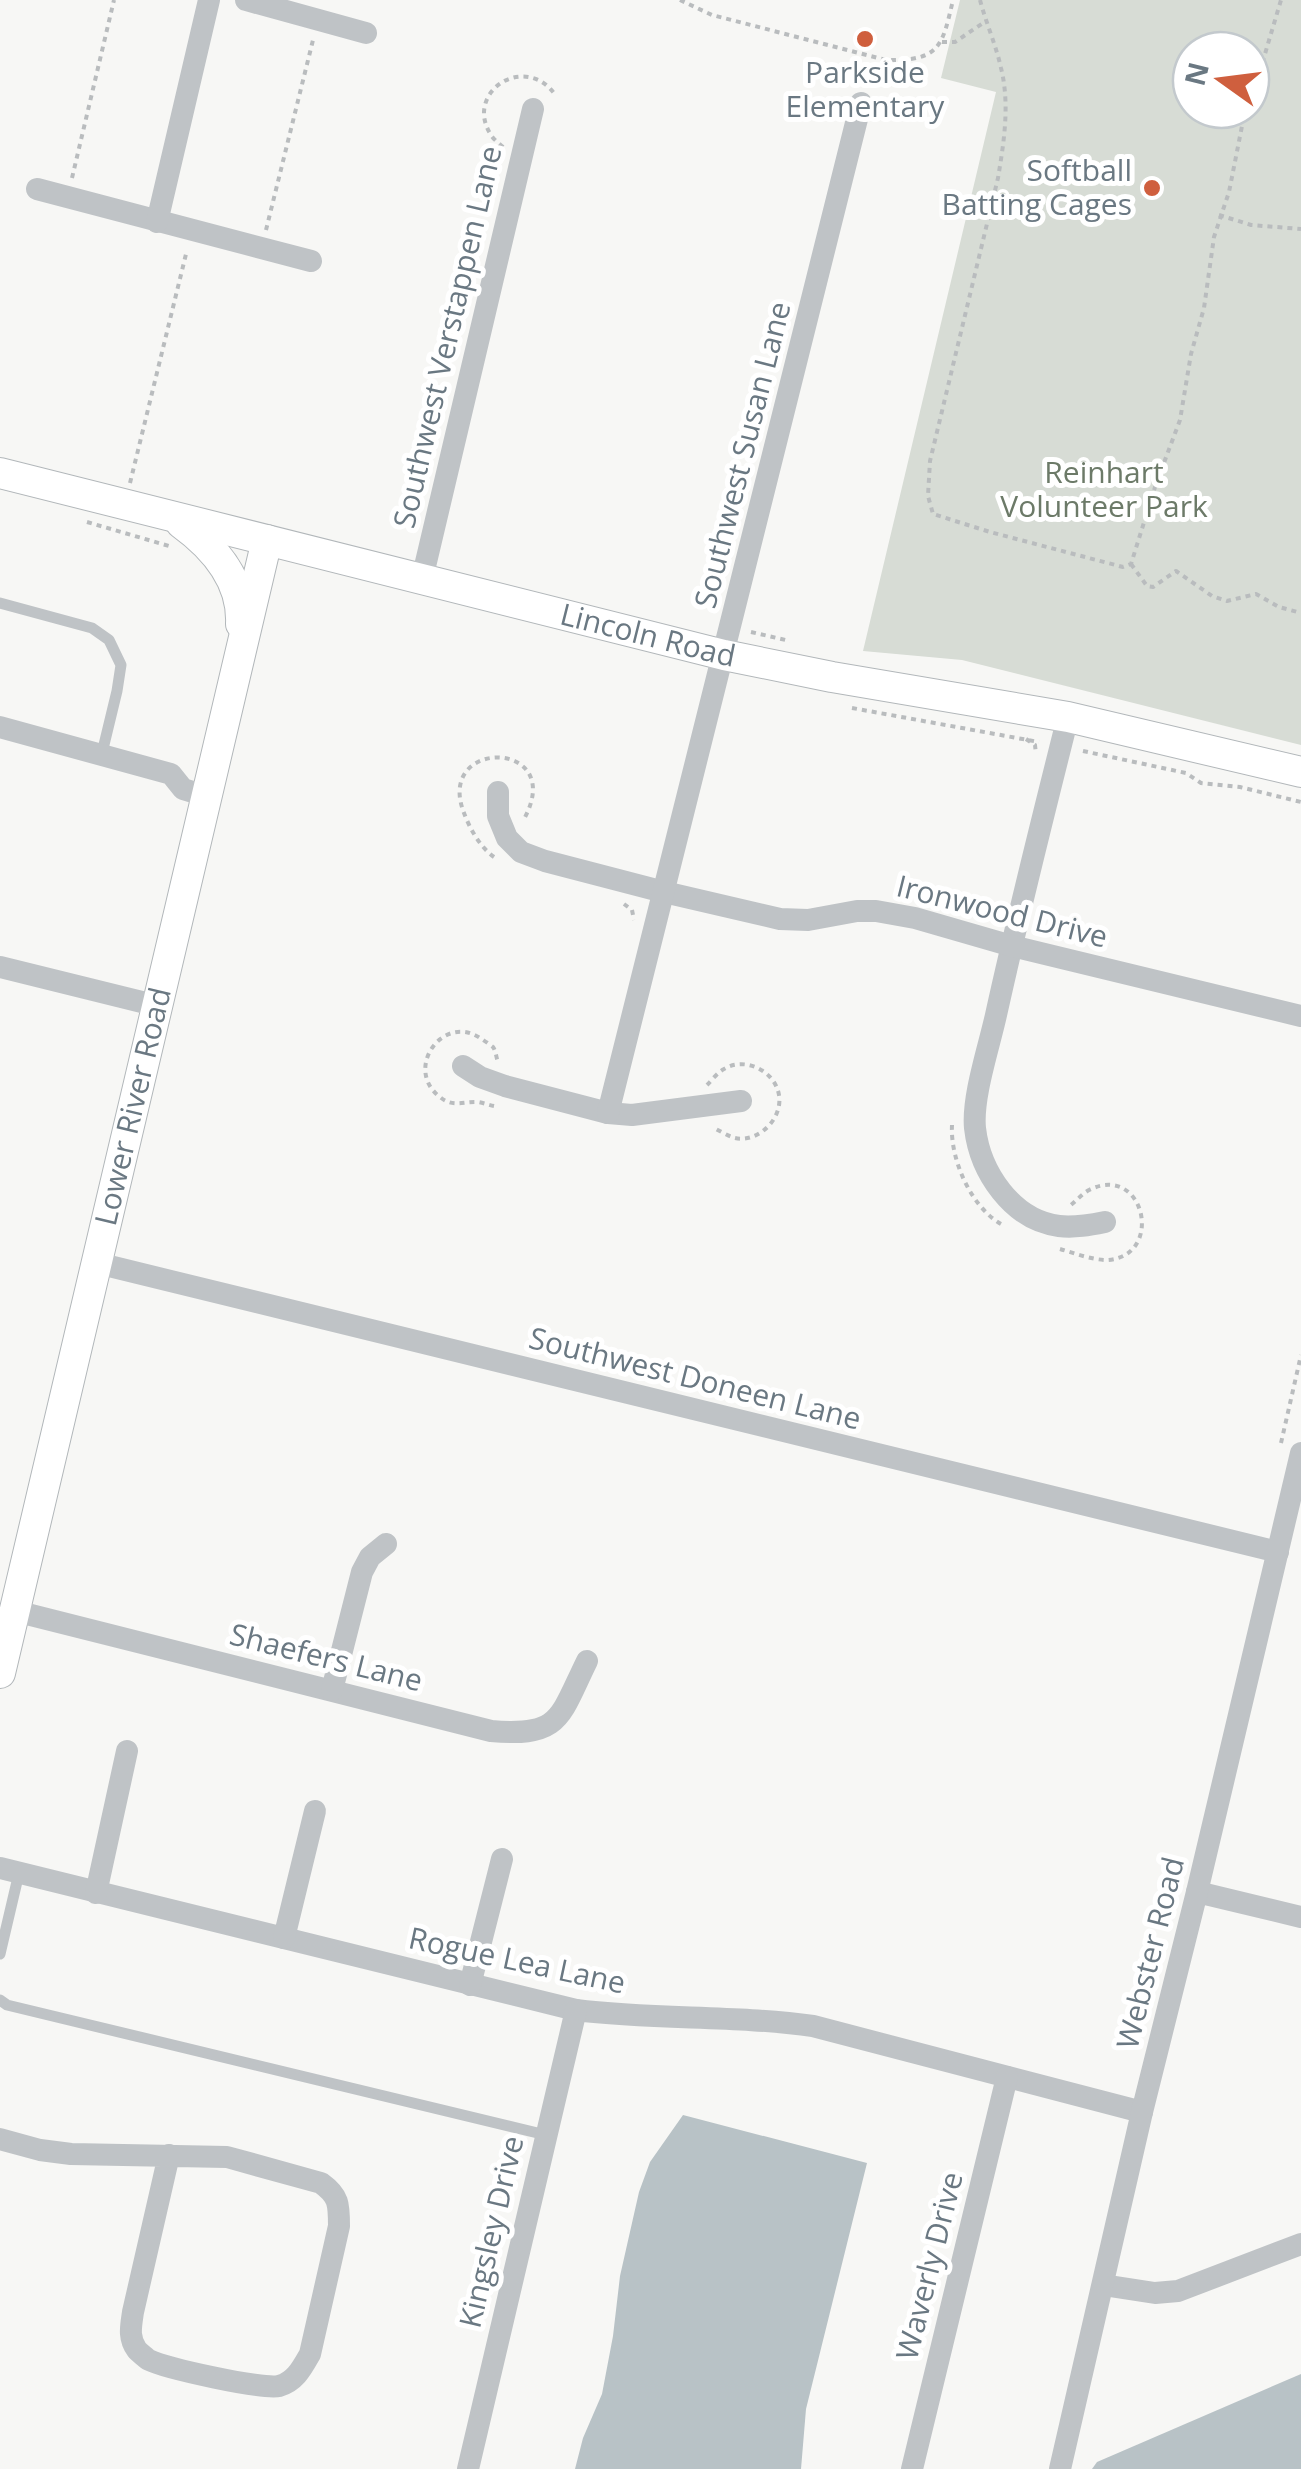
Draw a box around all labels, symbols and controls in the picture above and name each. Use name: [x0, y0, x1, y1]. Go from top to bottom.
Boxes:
marker: Parkside Elementary: [854, 28, 876, 50]
north arrow: [1171, 30, 1271, 130]
place label: Parkside Elementary: [786, 51, 945, 126]
text: N: [1175, 58, 1217, 89]
street label: Southwest Verstappen Lane: [383, 142, 510, 532]
place label: Softball Batting Cages: [942, 149, 1132, 224]
marker: Softball Batting Cages: [1141, 177, 1163, 199]
street label: Southwest Susan Lane: [684, 297, 799, 612]
park label: Reinhart Volunteer Park: [1000, 451, 1208, 526]
street label: Lincoln Road: [556, 593, 739, 676]
street label: Ironwood Drive: [893, 865, 1112, 957]
street label: Lower River Road: [84, 983, 180, 1229]
street label: Southwest Doneen Lane: [525, 1316, 866, 1439]
street label: Shaefers Lane: [226, 1613, 427, 1700]
street label: Webster Road: [1106, 1852, 1193, 2053]
street label: Rogue Lea Lane: [405, 1917, 629, 2003]
street label: Kingsley Drive: [449, 2132, 533, 2332]
street label: Waverly Drive: [885, 2167, 972, 2364]

